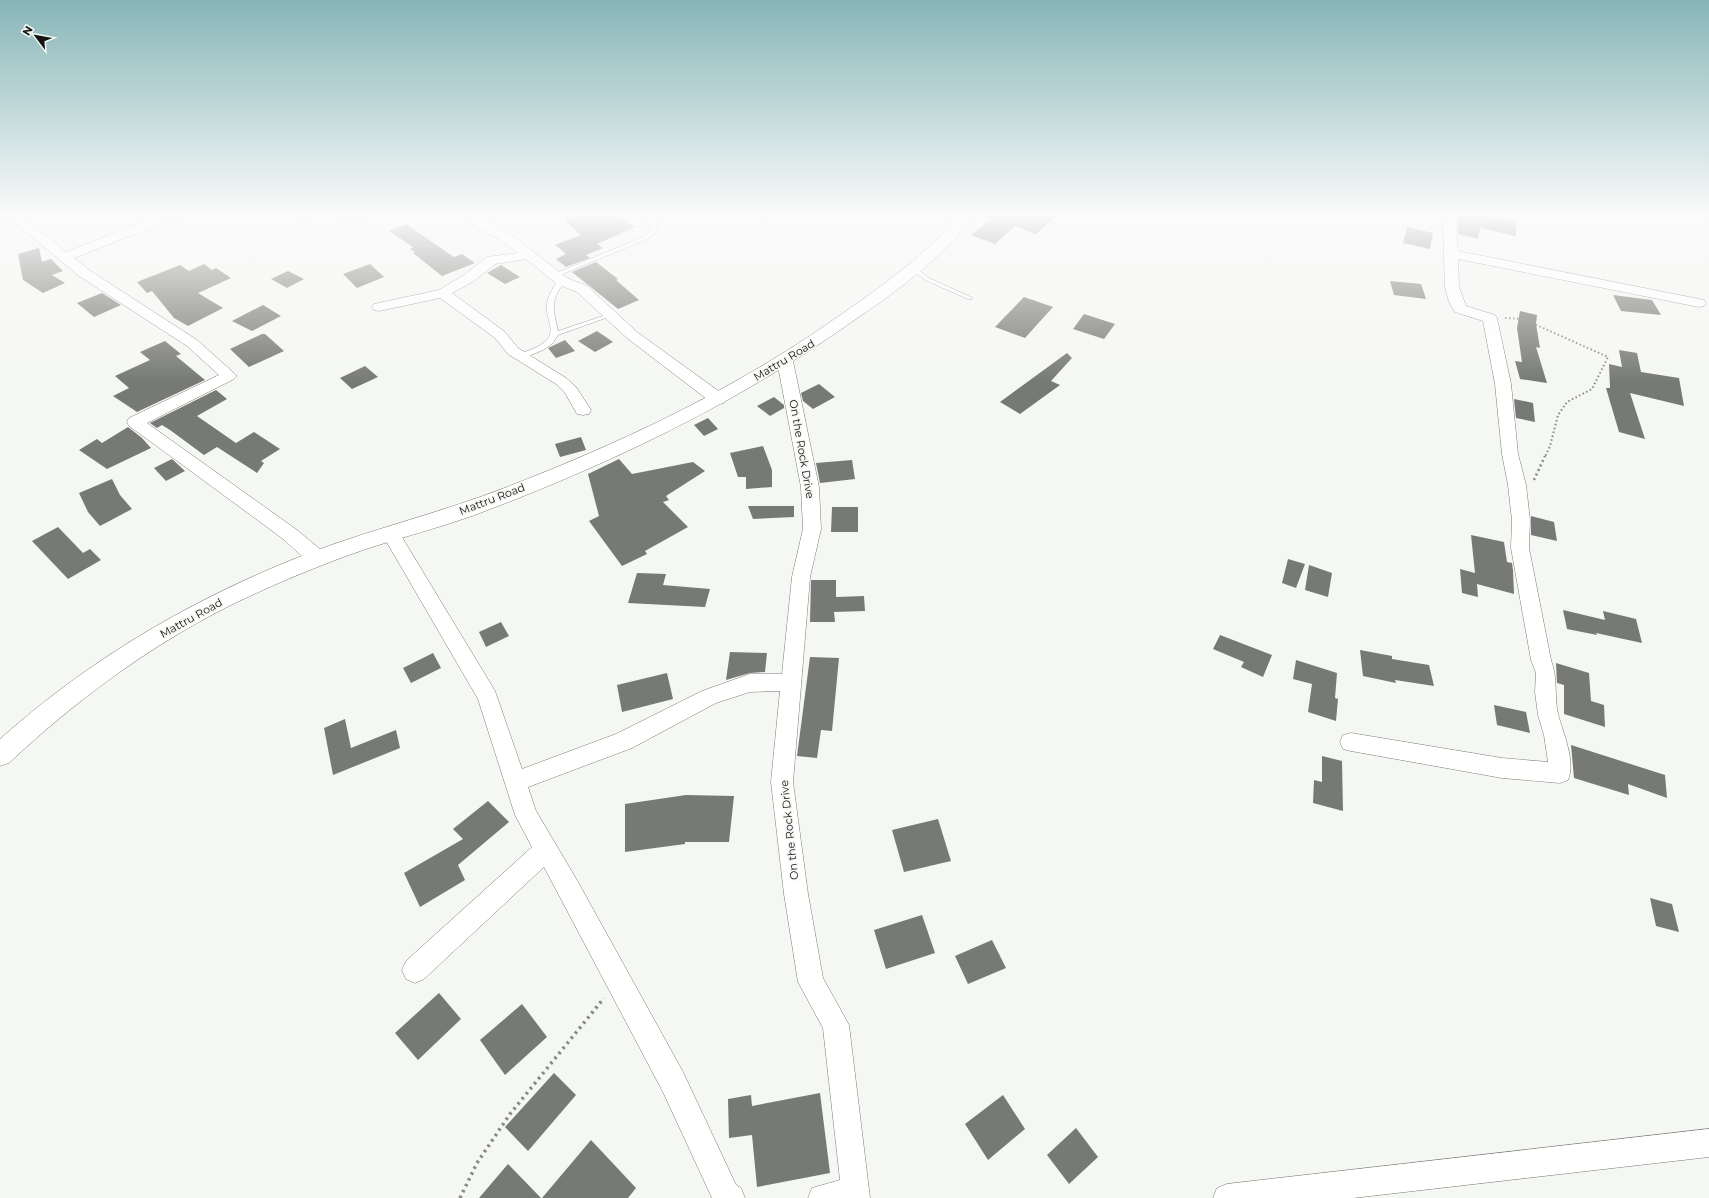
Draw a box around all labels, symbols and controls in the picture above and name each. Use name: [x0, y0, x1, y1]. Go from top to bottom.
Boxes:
north arrow: [16, 16, 56, 56]
text: N: [19, 23, 36, 38]
street label: Mattru Road: [751, 336, 817, 384]
street label: On the Rock Drive: [786, 398, 818, 500]
street label: Mattru Road: [457, 480, 527, 518]
street label: Mattru Road: [157, 595, 225, 641]
street label: On the Rock Drive: [777, 779, 801, 881]

